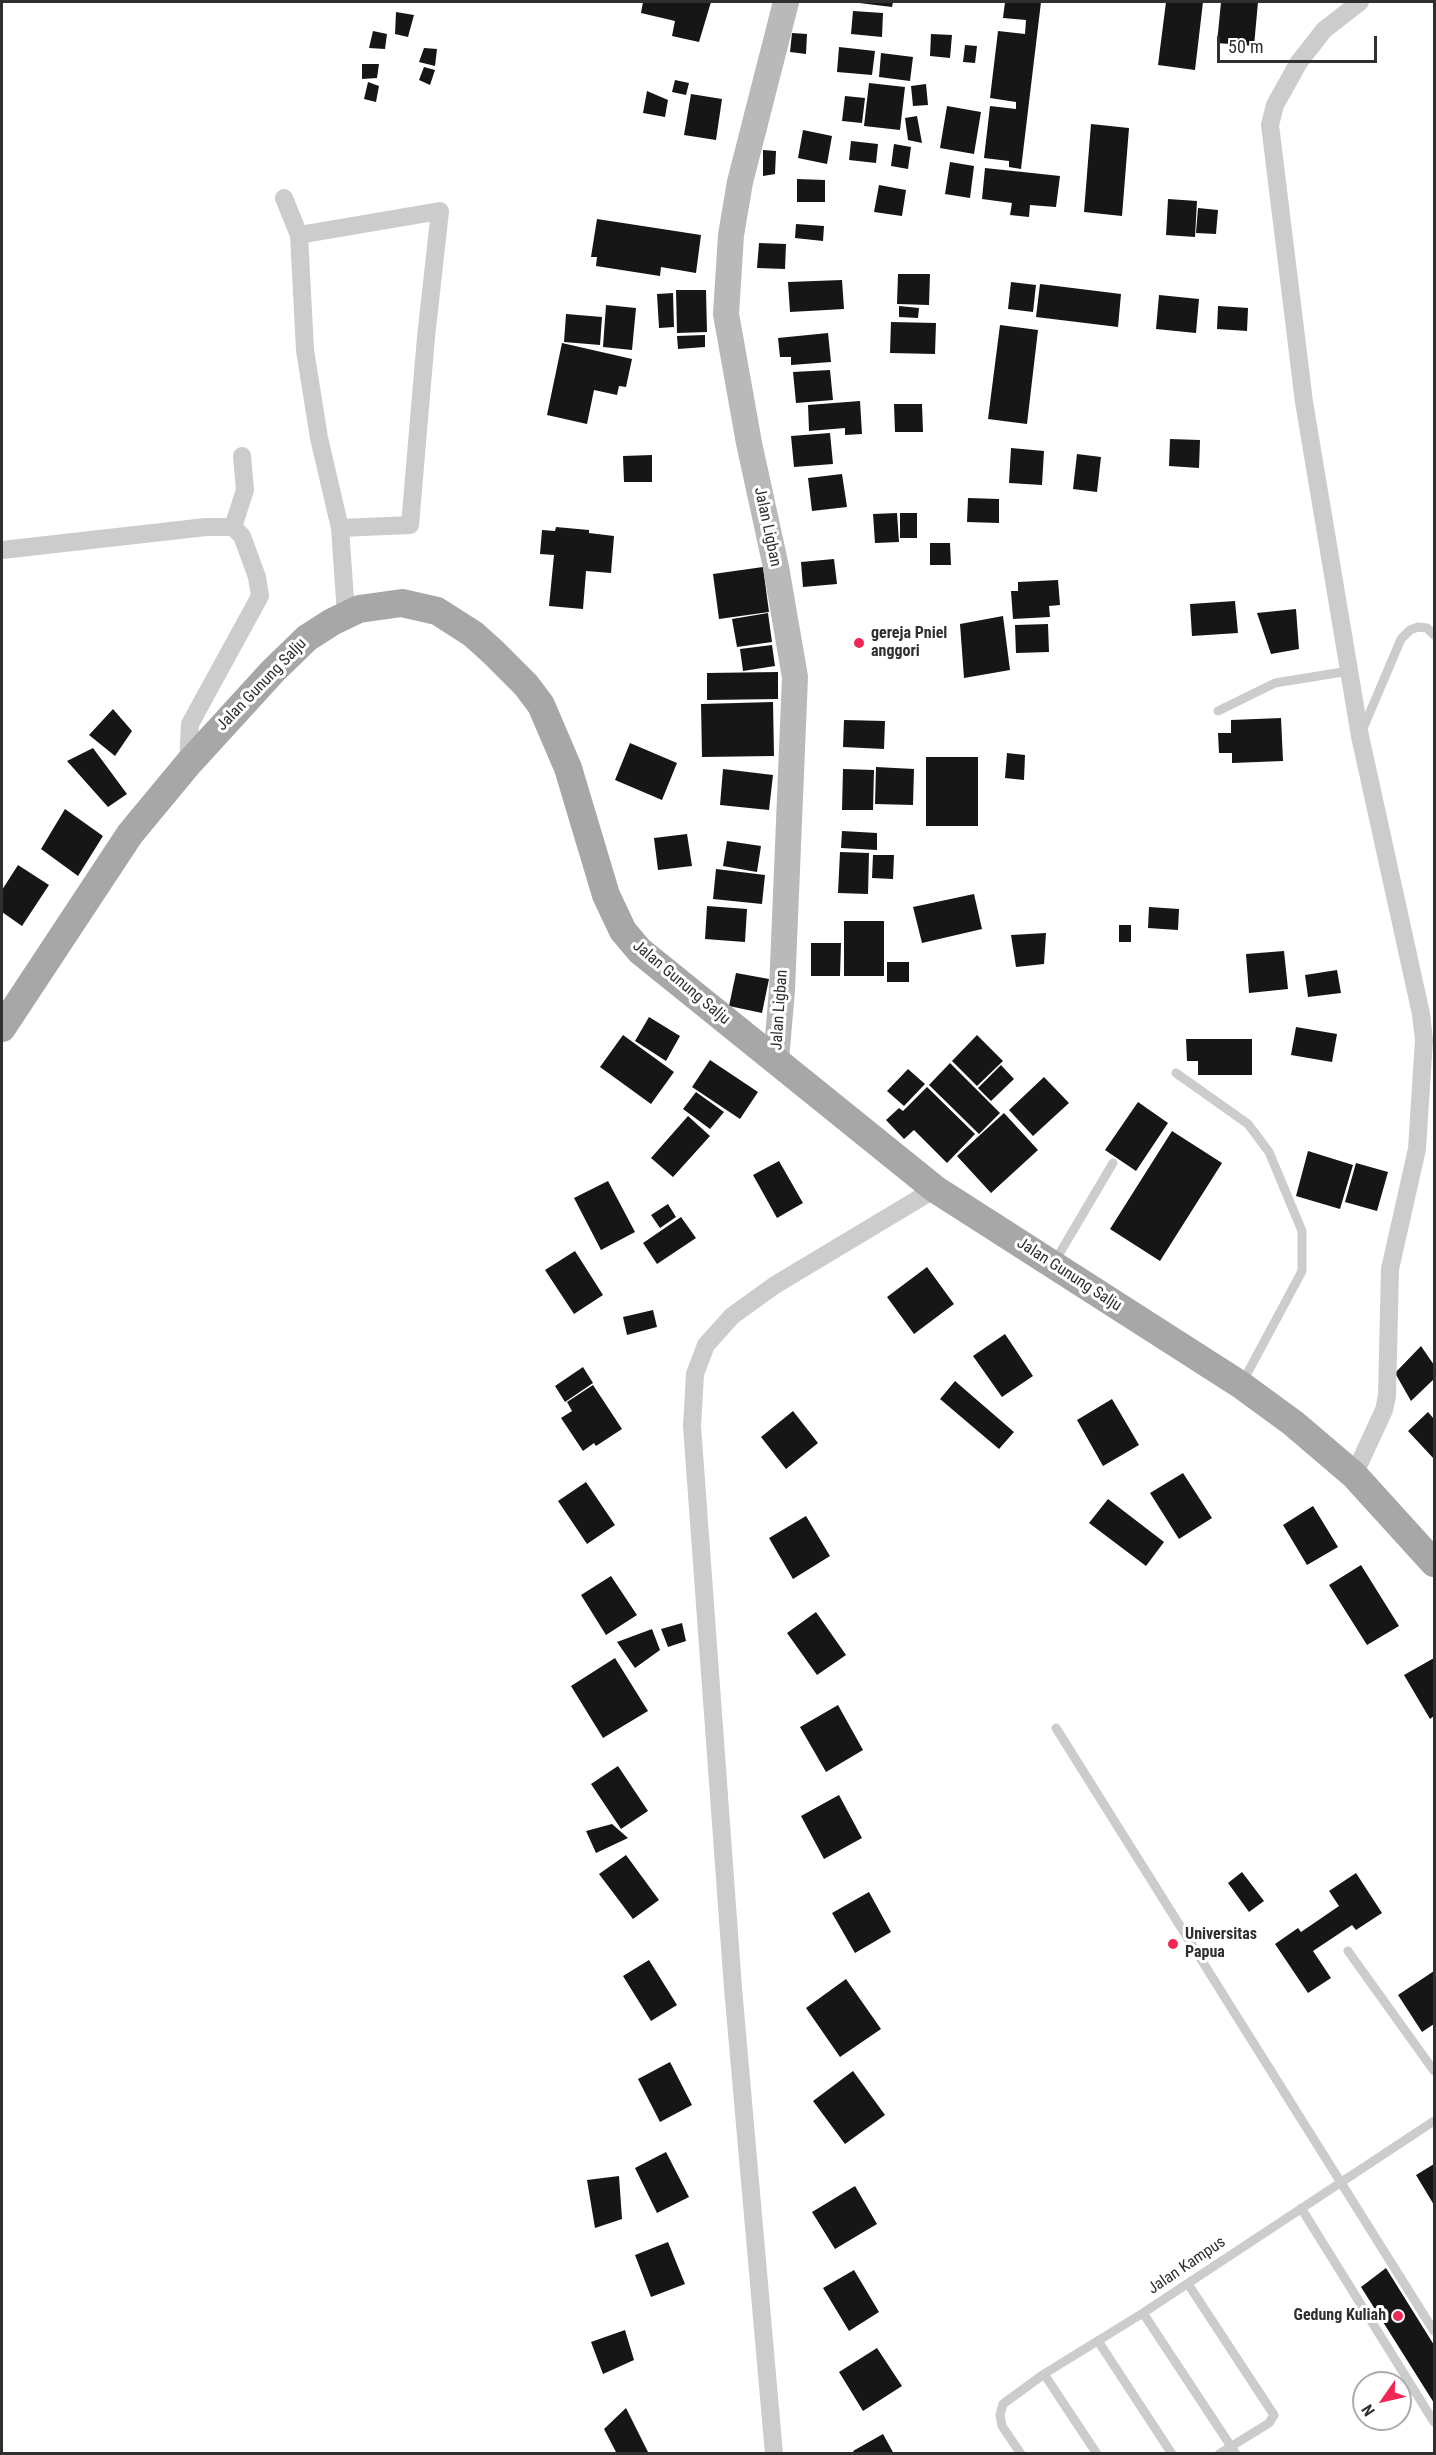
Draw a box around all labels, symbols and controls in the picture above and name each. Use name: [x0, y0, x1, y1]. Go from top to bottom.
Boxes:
scale bar: [1220, 24, 1380, 62]
text: 50 m: [1228, 36, 1263, 57]
street label: Jalan Ligban: [749, 486, 785, 568]
place label: gereja Pniel anggori: [871, 624, 947, 662]
street label: Jalan Gunung Salju: [213, 635, 311, 735]
marker: gereja Pniel anggori: [852, 636, 866, 650]
street label: Jalan Gunung Salju: [628, 937, 734, 1029]
street label: Jalan Ligban: [768, 969, 792, 1051]
street label: Jalan Gunung Salju: [1013, 1234, 1125, 1316]
place label: Universitas Papua: [1185, 1925, 1257, 1963]
marker: Universitas Papua: [1166, 1937, 1180, 1951]
street label: Jalan Kampus: [1145, 2233, 1229, 2299]
place label: Gedung Kuliah: [1294, 2306, 1386, 2326]
marker: Gedung Kuliah: [1391, 2309, 1405, 2323]
north arrow: [1352, 2371, 1412, 2431]
text: N: [1358, 2401, 1379, 2420]

